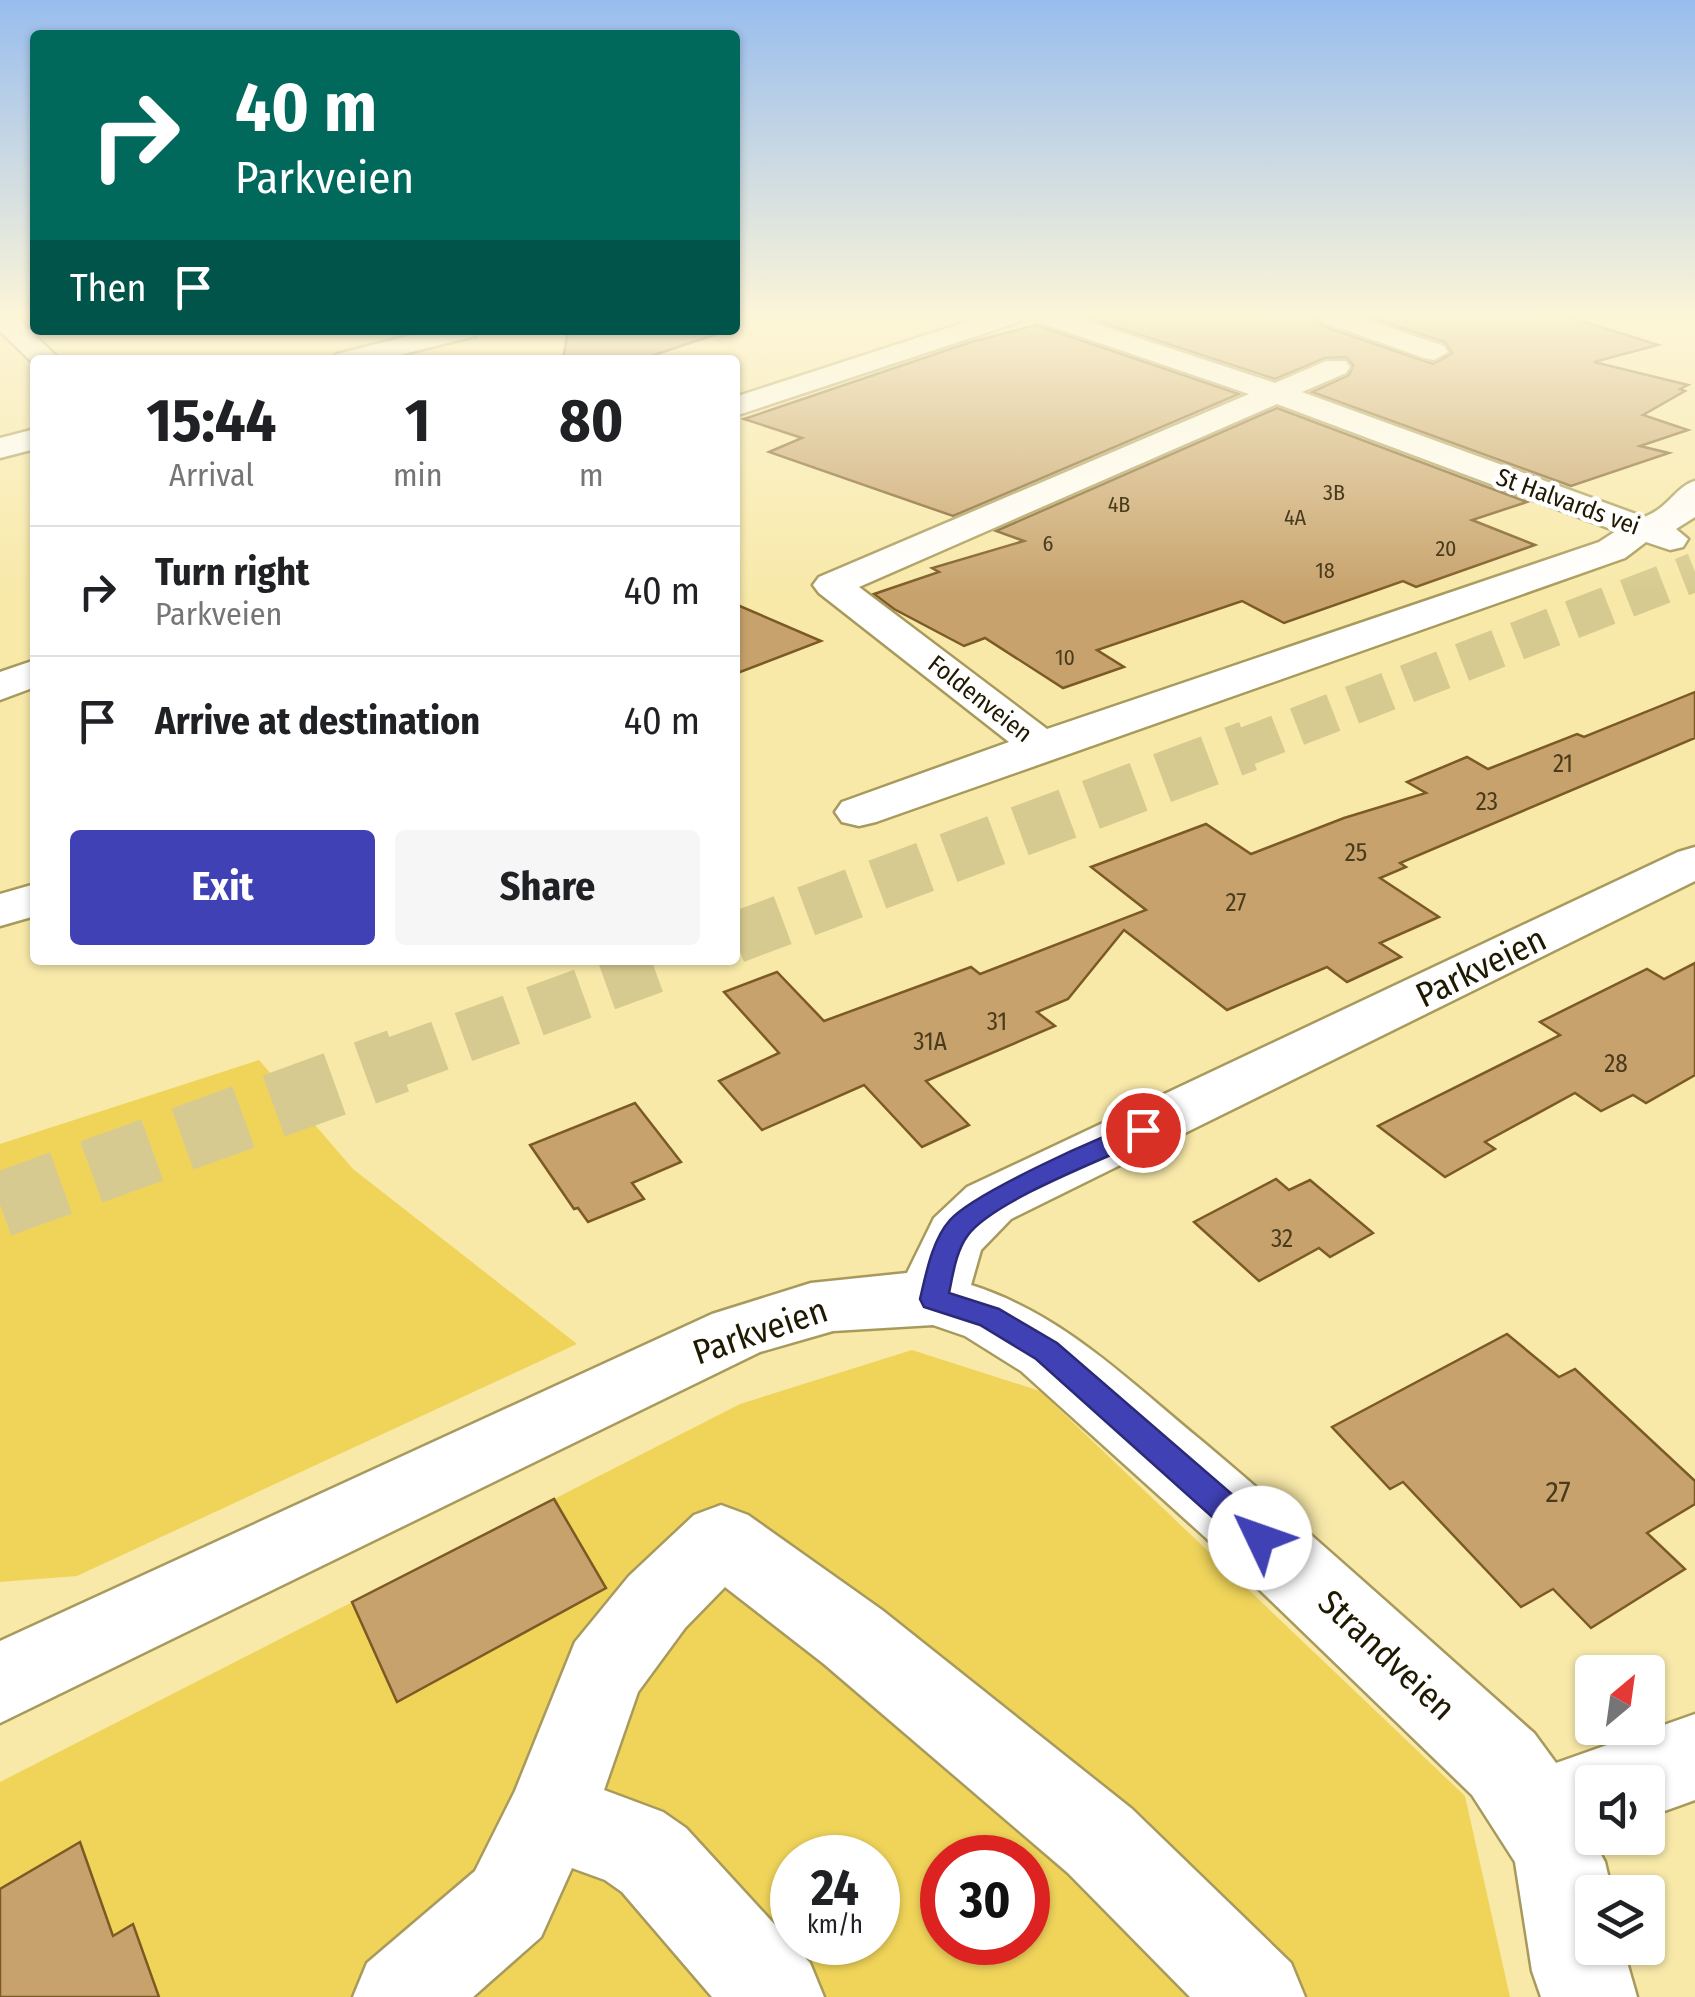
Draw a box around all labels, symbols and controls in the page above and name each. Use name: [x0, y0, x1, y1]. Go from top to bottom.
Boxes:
text: 40 m: [235, 66, 377, 150]
icon: right: [70, 70, 200, 200]
text: Parkveien: [235, 151, 414, 205]
icon: arrive: [166, 260, 221, 315]
text: Then: [70, 265, 146, 311]
text: 15:44: [147, 385, 276, 457]
text: 1: [405, 385, 430, 457]
text: 80: [559, 385, 623, 457]
text: Arrival: [169, 456, 254, 494]
text: min: [393, 456, 443, 494]
text: m: [579, 456, 604, 494]
street label: St Halvards vei: [1492, 462, 1644, 542]
house number: 3B: [1323, 479, 1345, 506]
house number: 4B: [1108, 491, 1130, 518]
house number: 4A: [1284, 504, 1307, 531]
house number: 6: [1043, 530, 1054, 557]
house number: 20: [1435, 535, 1457, 562]
text: Turn right: [155, 549, 309, 595]
house number: 18: [1315, 557, 1335, 584]
icon: right: [70, 564, 125, 619]
text: 40 m: [624, 568, 700, 614]
text: Parkveien: [155, 595, 283, 633]
house number: 10: [1055, 644, 1075, 671]
street label: Foldenveien: [922, 649, 1038, 749]
icon: arrive: [70, 694, 125, 749]
text: Arrive at destination: [155, 698, 480, 744]
text: 40 m: [624, 698, 700, 744]
house number: 21: [1553, 749, 1573, 779]
house number: 23: [1476, 787, 1498, 817]
button: Exit: [70, 830, 375, 945]
button: Share: [395, 830, 700, 945]
house number: 25: [1345, 838, 1367, 868]
house number: 27: [1226, 888, 1246, 918]
street label: Parkveien: [1409, 918, 1553, 1016]
house number: 31: [987, 1007, 1007, 1037]
house number: 31A: [913, 1027, 947, 1057]
house number: 28: [1604, 1049, 1628, 1079]
pin: [1101, 1088, 1186, 1173]
icon: arrive: [1116, 1103, 1171, 1158]
house number: 32: [1271, 1224, 1293, 1254]
street label: Parkveien: [687, 1288, 833, 1374]
house number: 27: [1545, 1474, 1571, 1510]
position arrow: [1208, 1486, 1312, 1590]
street label: Strandveien: [1310, 1581, 1464, 1729]
north arrow: [1575, 1655, 1665, 1745]
map controls: [1575, 1655, 1665, 1965]
button: sound: [1575, 1765, 1665, 1855]
speed limit sign: 30: [920, 1835, 1050, 1965]
text: 24: [811, 1858, 859, 1918]
button: layers: [1575, 1875, 1665, 1965]
text: km/h: [807, 1910, 863, 1940]

